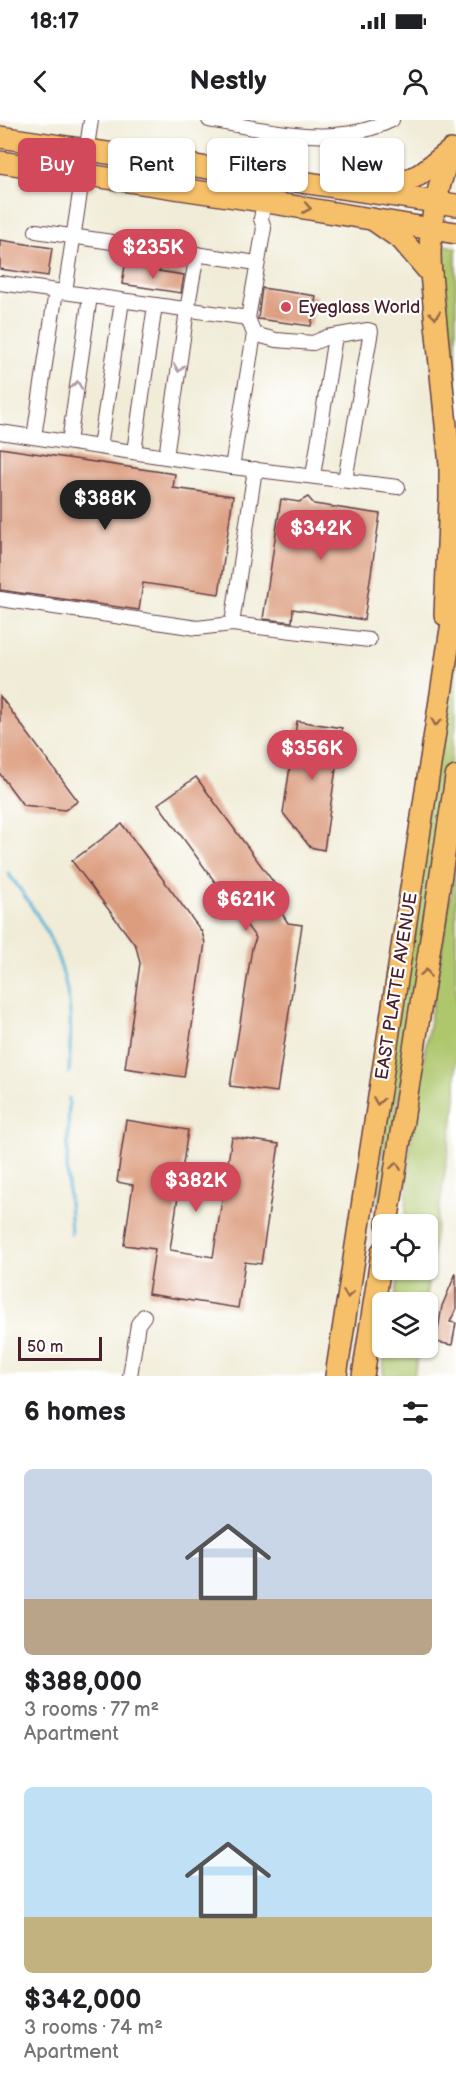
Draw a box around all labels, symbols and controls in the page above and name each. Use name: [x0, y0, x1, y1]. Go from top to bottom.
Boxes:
text: 18:17: [30, 8, 79, 35]
icon: back: [24, 65, 57, 98]
text: Nestly: [189, 65, 267, 97]
icon: person: [399, 65, 432, 98]
chip: Buy: [18, 138, 96, 192]
chip: Rent: [108, 138, 195, 192]
chip: Filters: [207, 138, 308, 192]
chip: New: [320, 138, 404, 192]
one-way arrow: [302, 202, 312, 214]
pin: $235K: [111, 229, 195, 280]
text: $235K: [122, 236, 184, 260]
place label: Eyeglass World: [298, 297, 420, 318]
marker: Eyeglass World: [279, 300, 293, 314]
one-way arrow: [428, 310, 441, 319]
one-way arrow: [173, 363, 185, 372]
one-way arrow: [71, 380, 83, 389]
pin: $388K: [63, 480, 147, 531]
text: $388K: [74, 487, 136, 511]
pin: $342K: [279, 510, 363, 561]
text: $342K: [290, 517, 352, 541]
one-way arrow: [431, 717, 443, 726]
pin: $356K: [270, 730, 354, 781]
text: $356K: [281, 737, 343, 761]
pin: $621K: [204, 881, 288, 932]
text: $621K: [217, 888, 275, 912]
street label: EAST PLATTE AVENUE: [371, 891, 422, 1081]
one-way arrow: [419, 969, 431, 978]
one-way arrow: [372, 1096, 385, 1106]
pin: $382K: [154, 1162, 238, 1213]
one-way arrow: [389, 1162, 401, 1171]
text: $382K: [165, 1169, 227, 1193]
map controls: [372, 1214, 438, 1358]
button: locate: [372, 1214, 438, 1280]
one-way arrow: [343, 1289, 355, 1298]
button: layers: [372, 1292, 438, 1358]
scale bar: [18, 1334, 102, 1362]
text: 50 m: [27, 1338, 63, 1357]
icon: filters: [399, 1396, 432, 1429]
text: 6 homes: [24, 1397, 126, 1428]
icon: home: [174, 1508, 282, 1616]
text: $388,000: [24, 1667, 142, 1698]
text: 3 rooms · 77 m²: [24, 1698, 159, 1722]
text: Apartment: [24, 1722, 119, 1746]
icon: home: [174, 1826, 282, 1934]
text: $342,000: [24, 1985, 142, 2016]
text: 3 rooms · 74 m²: [24, 2016, 163, 2040]
text: Apartment: [24, 2040, 119, 2064]

